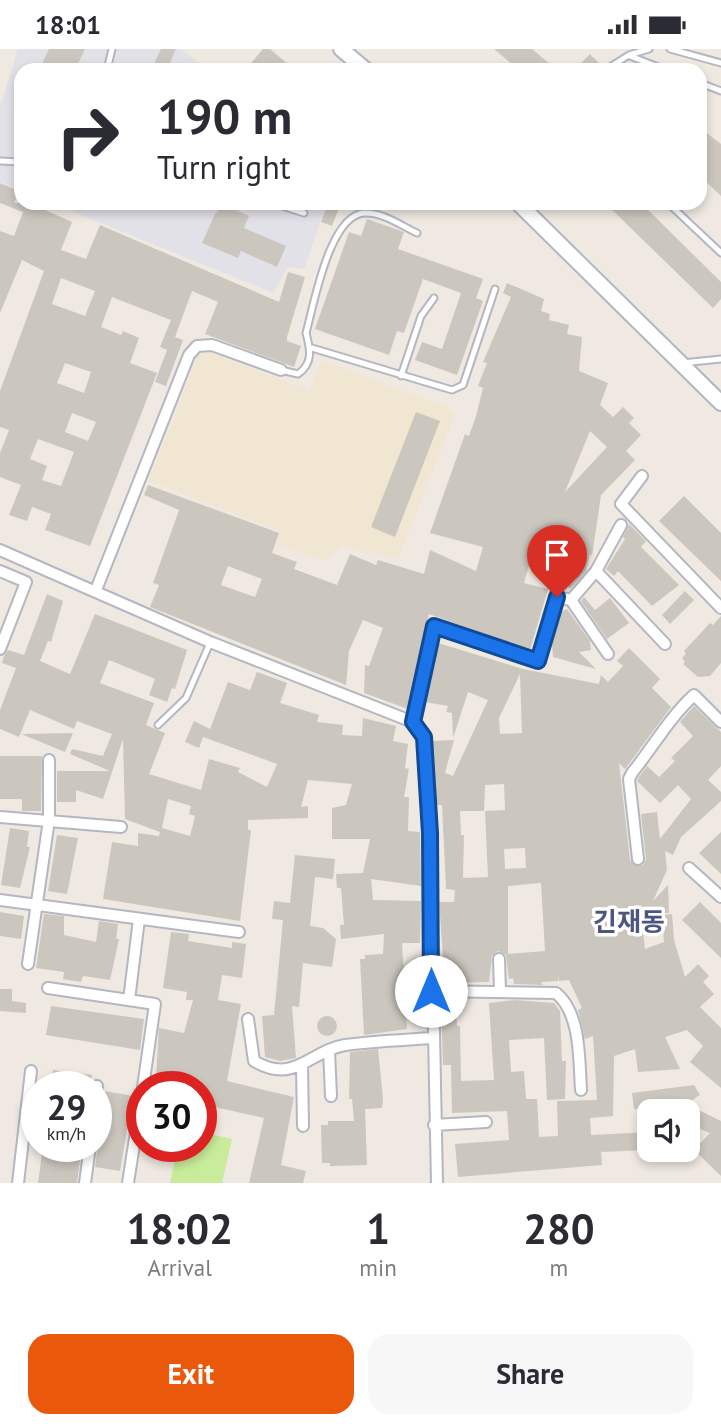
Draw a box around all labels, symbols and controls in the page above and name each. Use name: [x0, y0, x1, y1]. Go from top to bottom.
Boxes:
text: 18:01: [35, 8, 101, 41]
text: 190 m: [157, 84, 292, 148]
icon: right: [42, 91, 133, 182]
text: Turn right: [157, 146, 291, 188]
pin: [527, 525, 587, 597]
icon: arrive: [538, 536, 576, 574]
district label: 긴재동: [593, 905, 665, 938]
position arrow: [394, 954, 468, 1028]
speed limit sign: 30: [126, 1071, 217, 1162]
text: 29: [47, 1084, 86, 1130]
map controls: [637, 1099, 700, 1162]
button: sound: [637, 1099, 700, 1162]
text: km/h: [47, 1122, 86, 1145]
text: 18:02: [126, 1201, 233, 1256]
text: 1: [366, 1201, 390, 1256]
text: 280: [523, 1201, 595, 1256]
text: Arrival: [147, 1253, 212, 1282]
text: min: [359, 1253, 397, 1282]
text: m: [550, 1253, 568, 1282]
button: Exit: [28, 1334, 354, 1414]
button: Share: [368, 1334, 693, 1414]

